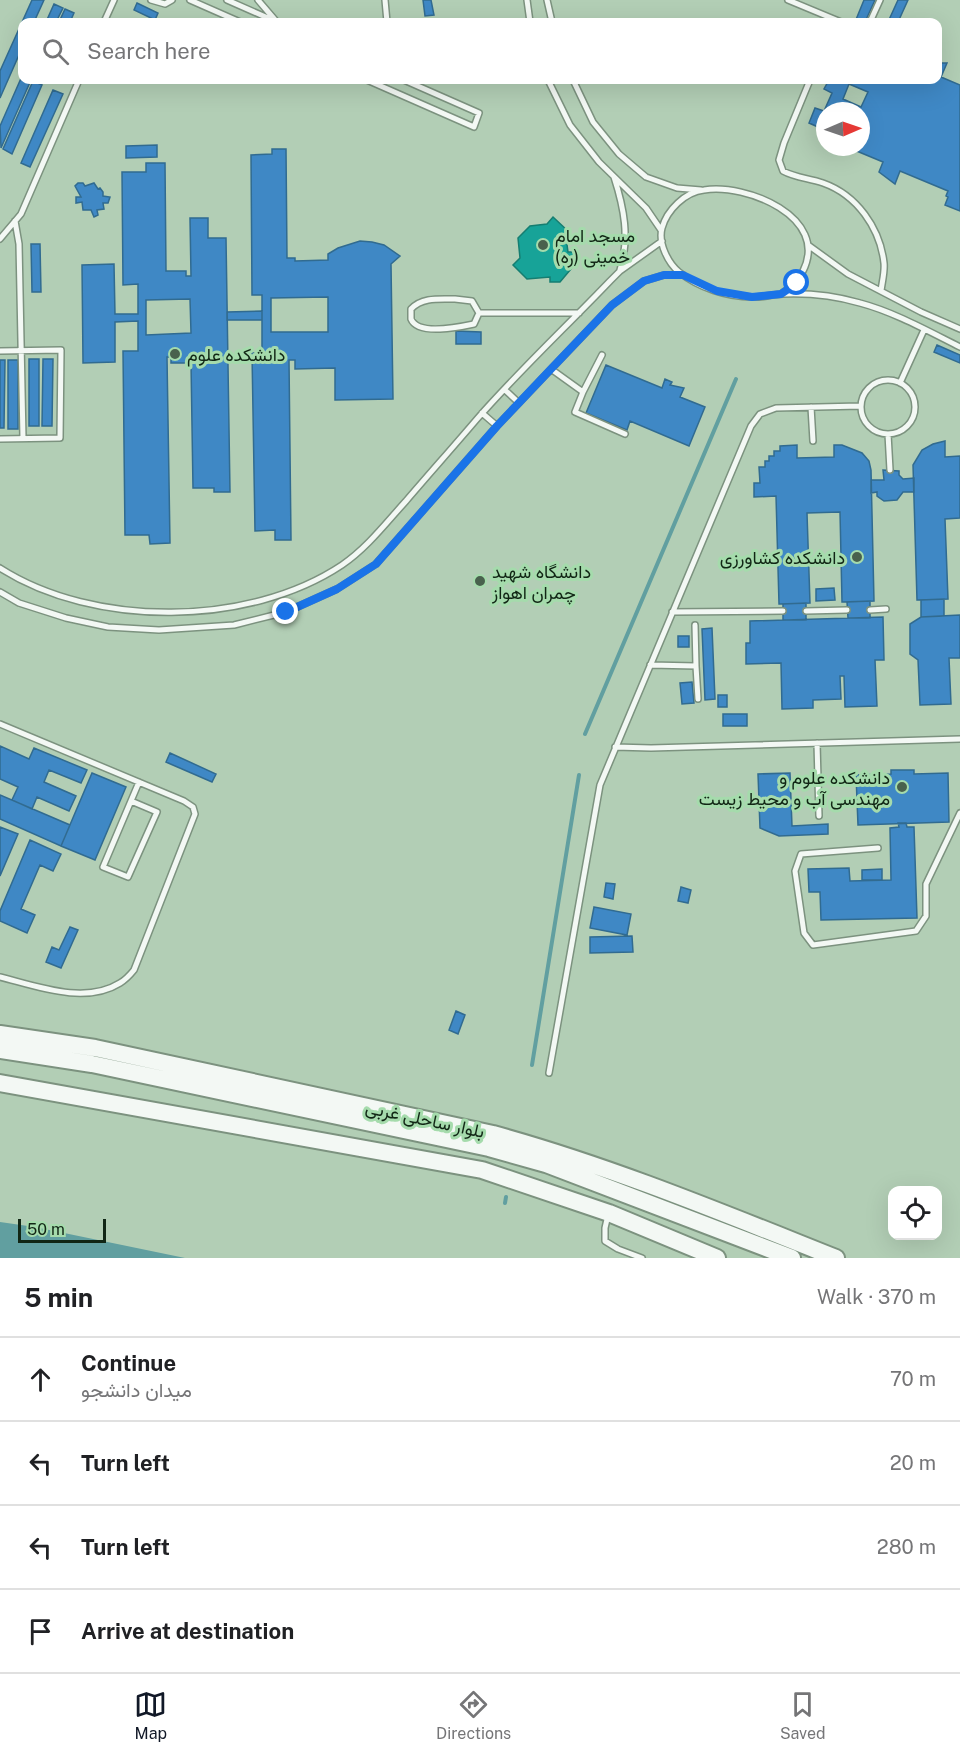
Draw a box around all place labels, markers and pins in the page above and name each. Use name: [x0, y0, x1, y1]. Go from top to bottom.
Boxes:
place label: مسجد امام خمینی (ره): [555, 225, 635, 268]
marker: مسجد امام خمینی (ره): [536, 238, 550, 252]
place label: دانشکده علوم: [187, 344, 285, 367]
marker: دانشکده علوم: [168, 347, 182, 361]
place label: دانشکده کشاورزی: [720, 547, 845, 569]
marker: دانشکده کشاورزی: [850, 550, 864, 564]
place label: دانشگاه شهید چمران اهواز: [491, 561, 591, 605]
marker: دانشگاه شهید چمران اهواز: [473, 574, 487, 588]
place label: دانشکده علوم و مهندسی آب و محیط زیست: [699, 767, 890, 810]
marker: دانشکده علوم و مهندسی آب و محیط زیست: [895, 780, 909, 794]

